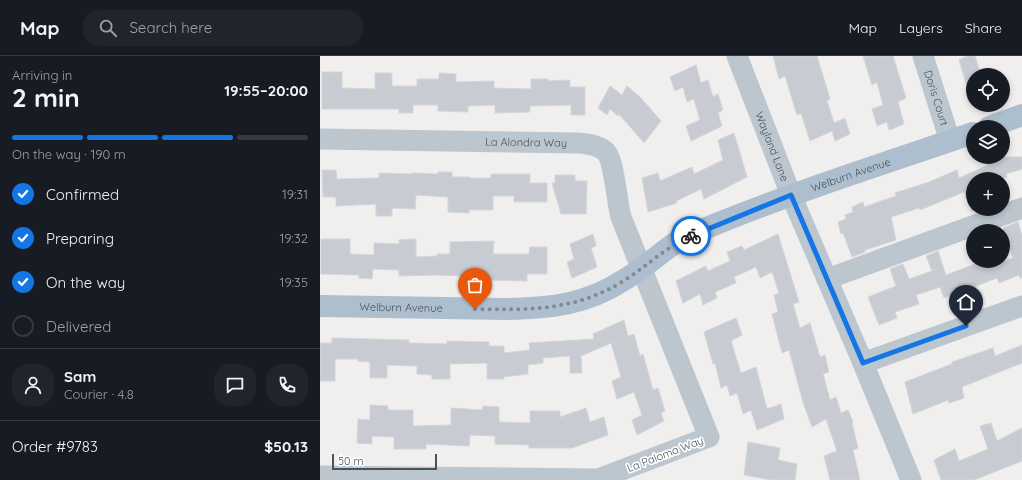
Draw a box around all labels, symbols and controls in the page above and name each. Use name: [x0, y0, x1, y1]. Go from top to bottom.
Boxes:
search box: [83, 10, 363, 46]
text: Map: [20, 16, 59, 40]
icon: search: [97, 17, 119, 39]
text: Search here: [129, 18, 212, 37]
text: Map: [848, 19, 877, 37]
text: Layers: [899, 19, 943, 37]
text: Share: [965, 19, 1002, 37]
text: Arriving in: [12, 67, 72, 83]
street label: Doris Court: [921, 68, 952, 128]
map controls: [966, 68, 1010, 268]
button: locate: [966, 68, 1010, 112]
text: 2 min: [12, 81, 80, 114]
text: 19:55–20:00: [224, 81, 308, 100]
street label: Wayland Lane: [752, 109, 792, 183]
button: layers: [966, 120, 1010, 164]
street label: La Alondra Way: [485, 135, 567, 150]
text: On the way · 190 m: [12, 146, 126, 162]
street label: Welburn Avenue: [809, 154, 892, 195]
button: +: [966, 172, 1010, 216]
icon: check: [12, 183, 34, 205]
text: Confirmed: [46, 185, 119, 204]
text: 19:31: [282, 186, 308, 202]
courier: [671, 216, 711, 256]
button: −: [966, 224, 1010, 268]
icon: bike: [680, 225, 702, 247]
icon: check: [12, 227, 34, 249]
text: Preparing: [46, 229, 114, 248]
text: 19:32: [279, 230, 308, 246]
pin: [458, 268, 492, 309]
icon: check: [12, 271, 34, 293]
text: On the way: [46, 273, 125, 292]
text: 19:35: [280, 274, 308, 290]
icon: bag: [464, 274, 486, 296]
pin: [949, 285, 983, 326]
icon: home: [955, 291, 977, 313]
street label: Welburn Avenue: [359, 300, 443, 315]
text: Delivered: [46, 317, 111, 336]
button: person: [12, 364, 54, 406]
button: chat: [214, 364, 256, 406]
button: phone: [266, 364, 308, 406]
text: Sam: [64, 367, 96, 386]
text: Courier · 4.8: [64, 386, 134, 402]
street label: La Paloma Way: [625, 433, 705, 475]
text: Order #9783: [12, 437, 98, 456]
text: $50.13: [264, 437, 308, 456]
scale bar: [332, 452, 437, 471]
text: 50 m: [338, 454, 364, 468]

